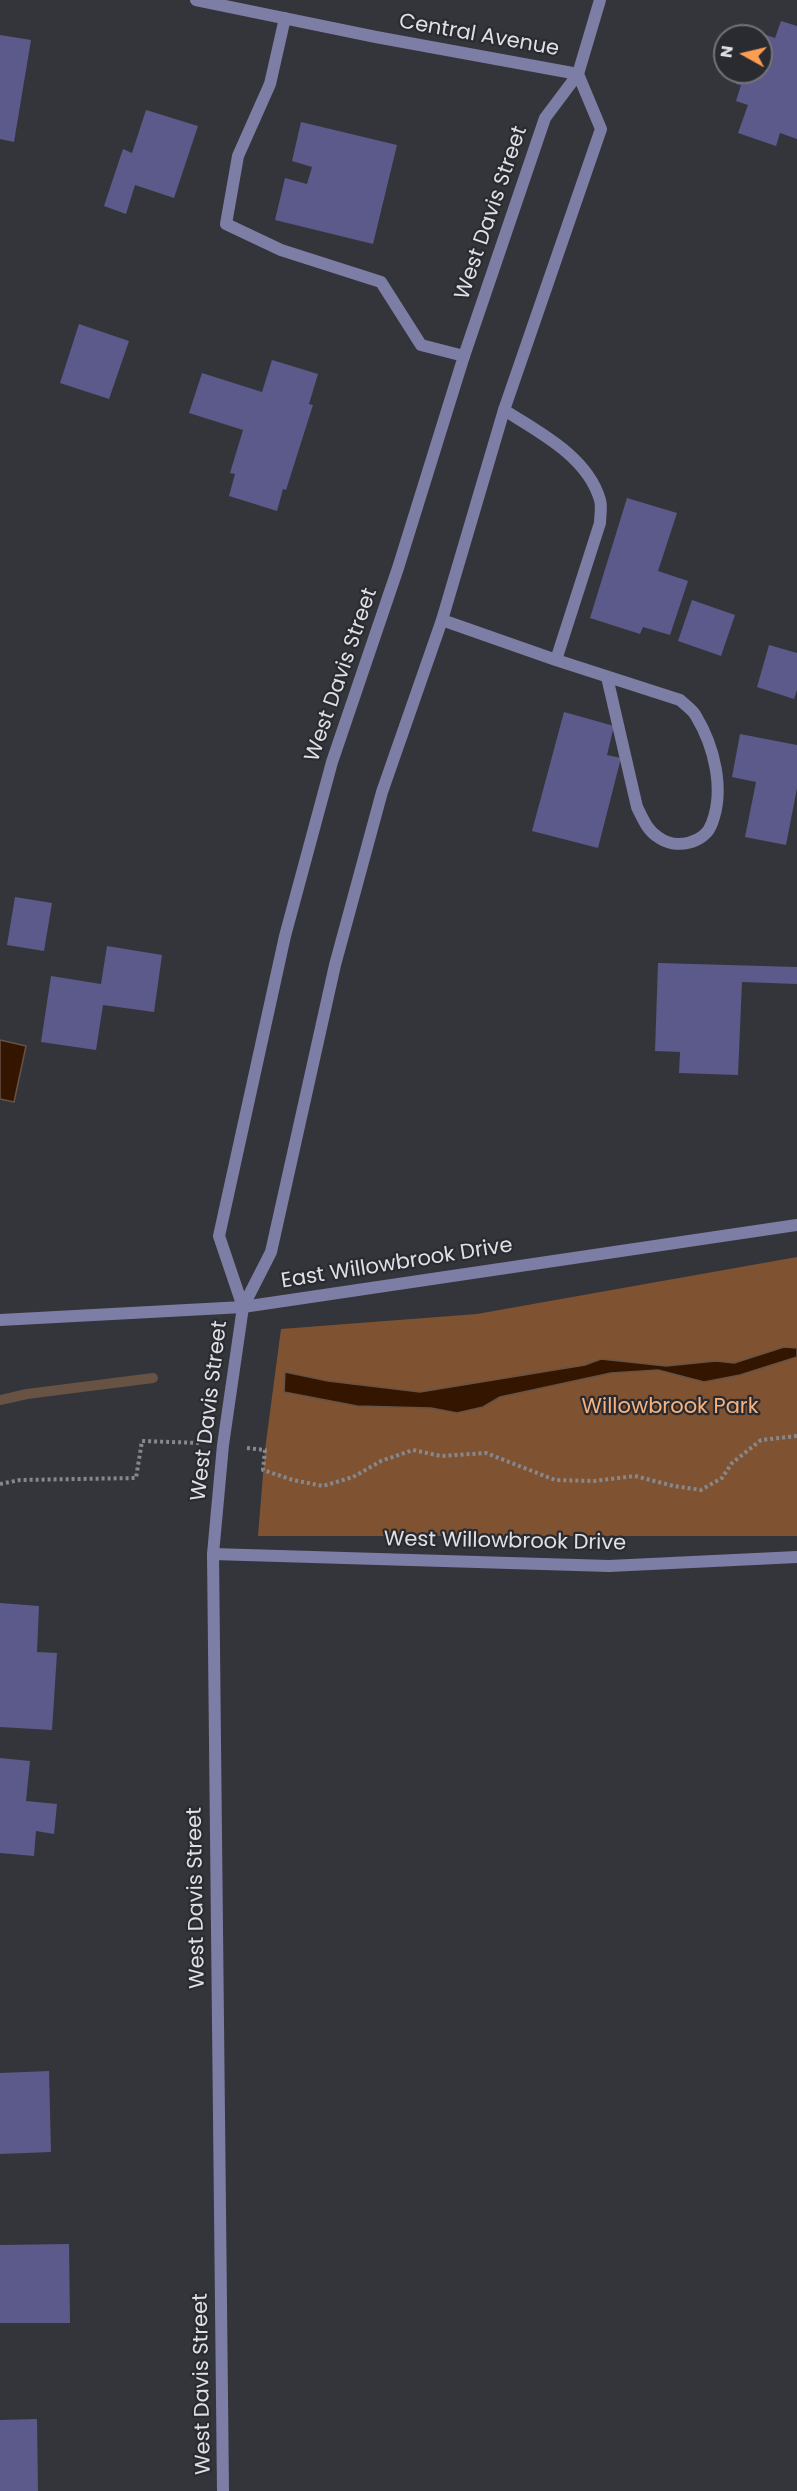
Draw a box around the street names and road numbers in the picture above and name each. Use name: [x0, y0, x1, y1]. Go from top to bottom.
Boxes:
street label: Central Avenue: [397, 10, 561, 62]
street label: West Davis Street: [450, 123, 534, 303]
street label: West Davis Street: [300, 585, 384, 765]
street label: East Willowbrook Drive: [280, 1233, 514, 1295]
street label: West Davis Street: [186, 1319, 234, 1503]
street label: West Willowbrook Drive: [384, 1527, 626, 1557]
street label: West Davis Street: [183, 1807, 211, 1989]
street label: West Davis Street: [189, 2293, 217, 2475]

